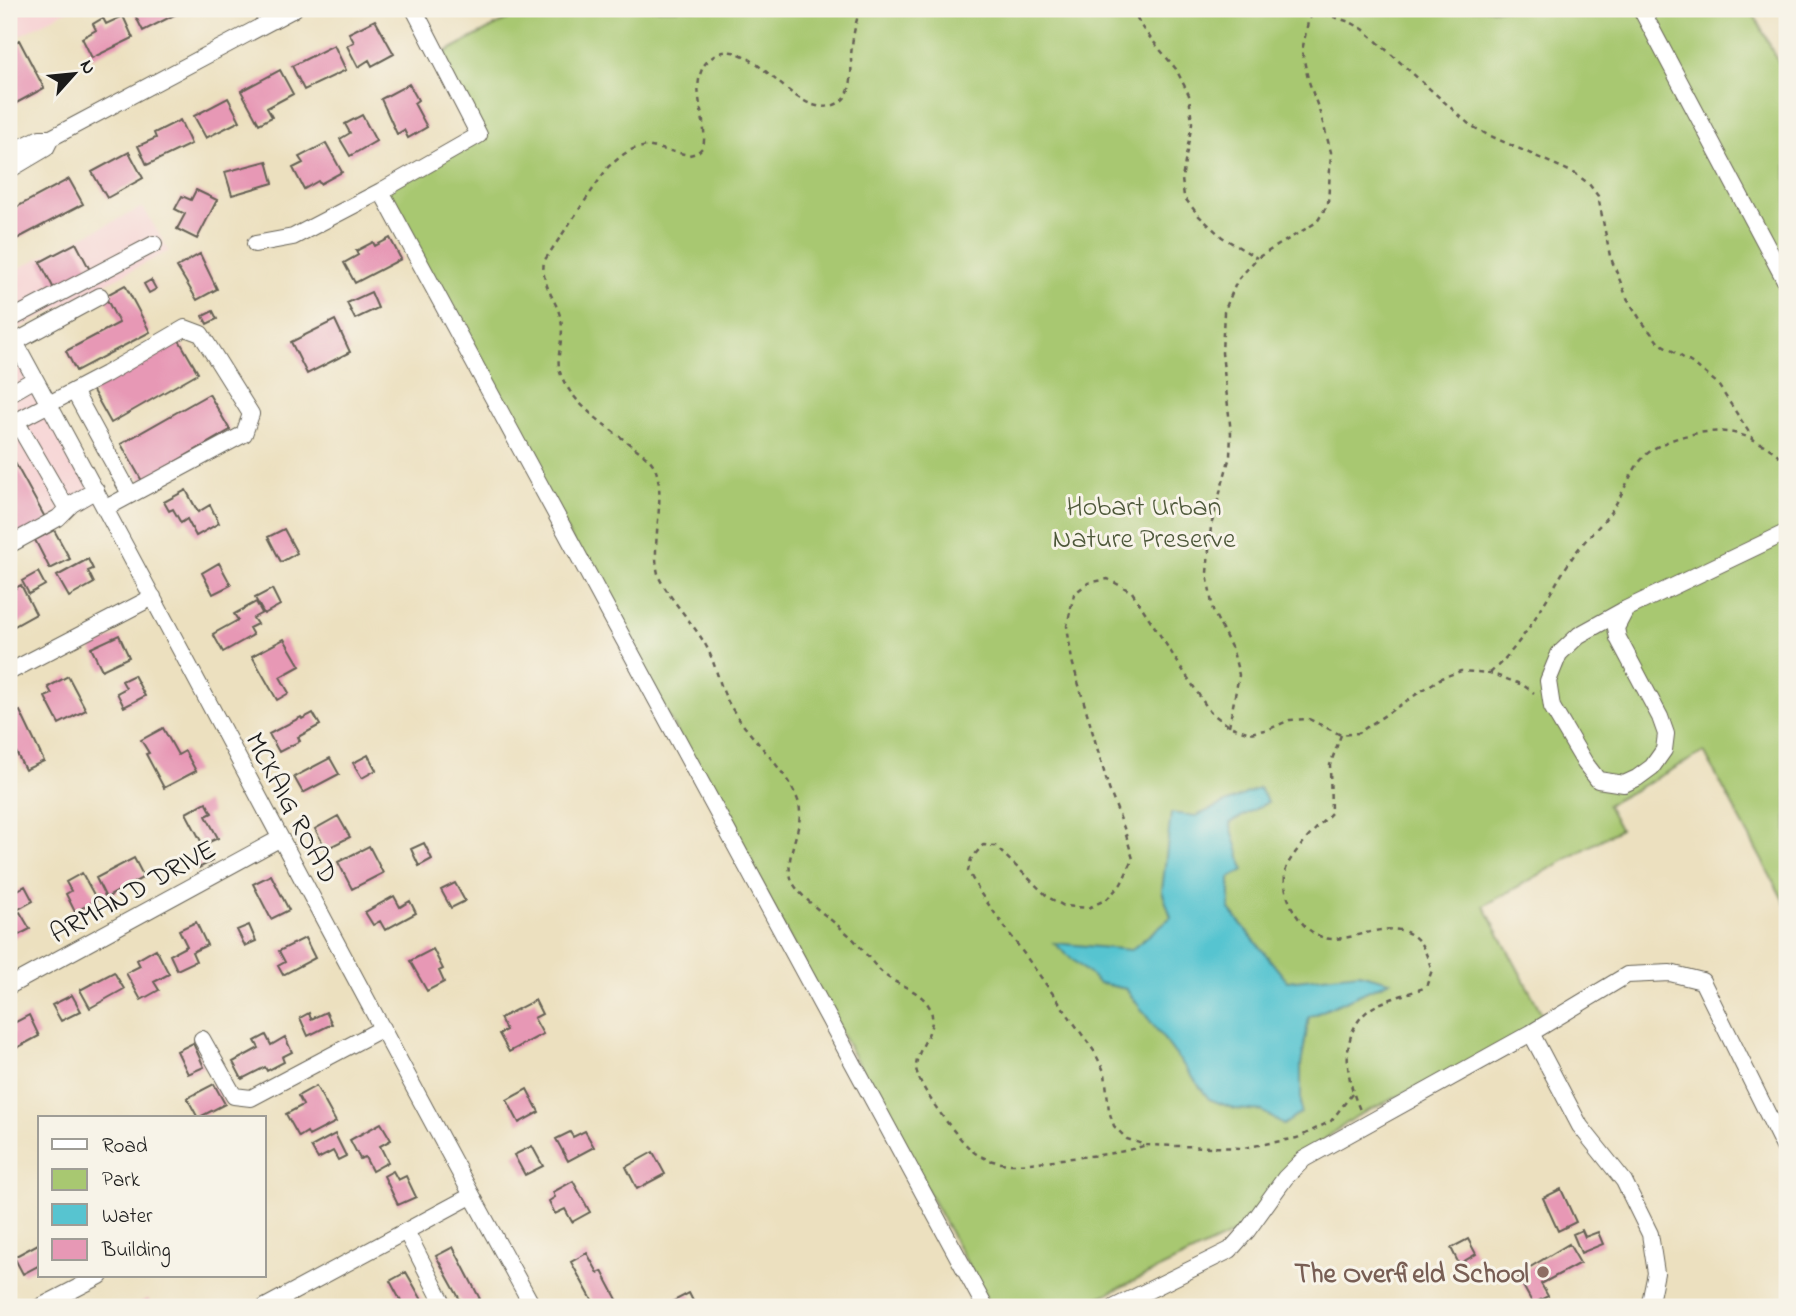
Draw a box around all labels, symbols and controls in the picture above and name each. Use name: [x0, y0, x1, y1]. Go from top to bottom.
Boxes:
north arrow: [38, 38, 108, 108]
text: N: [72, 56, 102, 79]
park label: Hobart Urban Nature Preserve: [1052, 488, 1236, 561]
street label: MCKAIG ROAD: [233, 726, 347, 892]
street label: ARMAND DRIVE: [43, 830, 224, 956]
legend: [38, 1116, 266, 1278]
text: Road: [102, 1132, 148, 1162]
text: Park: [102, 1166, 141, 1196]
text: Water: [102, 1202, 153, 1232]
text: Building: [101, 1236, 171, 1268]
place label: The Overfield School: [1294, 1255, 1529, 1296]
marker: The Overfield School: [1535, 1264, 1551, 1280]

